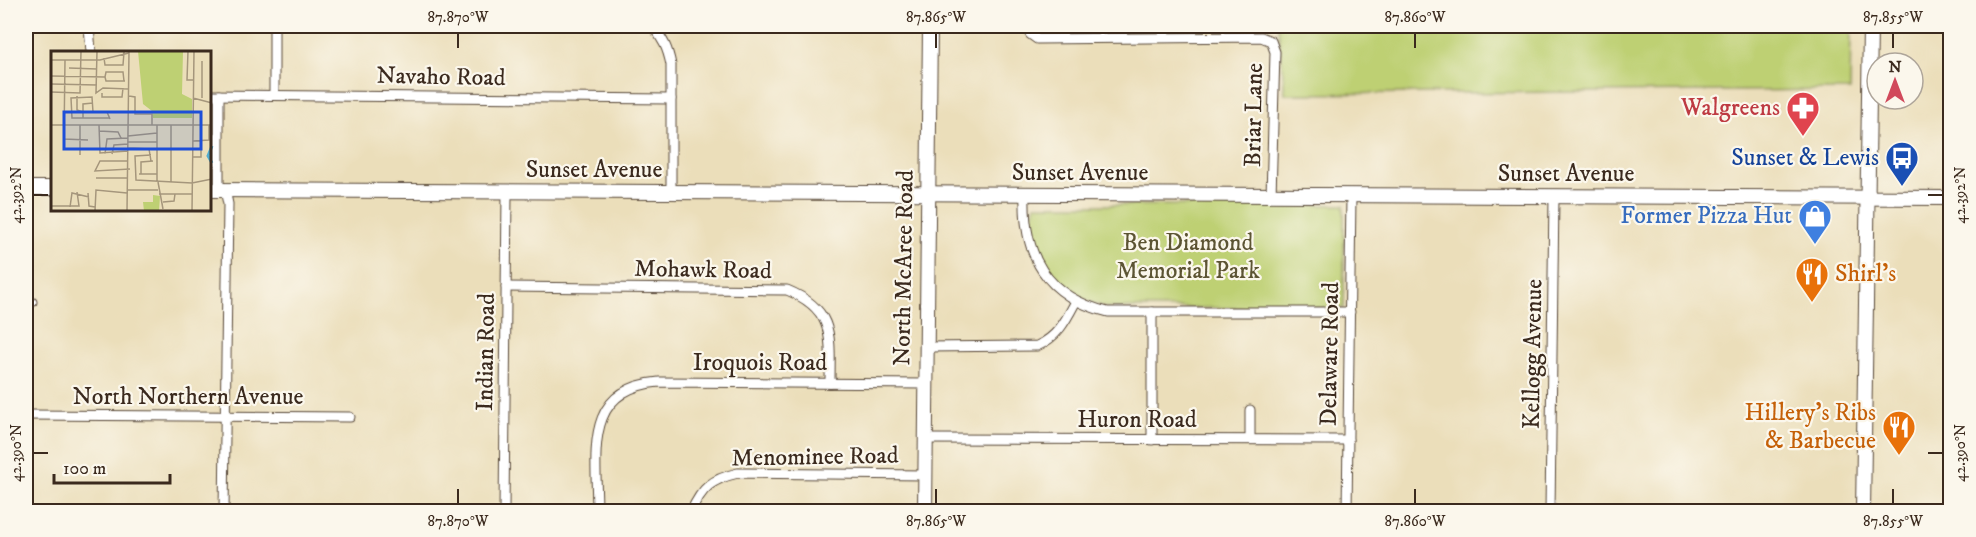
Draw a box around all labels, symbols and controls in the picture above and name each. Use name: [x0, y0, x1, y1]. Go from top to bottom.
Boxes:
text: 87.870°W: [428, 8, 489, 27]
text: 87.865°W: [906, 8, 966, 27]
text: 87.860°W: [1385, 8, 1446, 27]
text: 87.855°W: [1863, 8, 1923, 27]
inset map: [51, 51, 212, 212]
north arrow: [1865, 51, 1925, 111]
text: N: [1888, 57, 1902, 77]
street label: Navaho Road: [376, 61, 506, 93]
street label: Briar Lane: [1238, 63, 1270, 167]
pharmacy icon: Walgreens: [1785, 90, 1821, 137]
place label: Walgreens: [1680, 93, 1780, 123]
bus stop icon: Sunset & Lewis: [1884, 140, 1920, 187]
place label: Sunset & Lewis: [1731, 143, 1879, 173]
street label: Sunset Avenue: [526, 155, 662, 185]
street label: Sunset Avenue: [1012, 158, 1148, 188]
street label: Sunset Avenue: [1498, 159, 1634, 189]
text: 42.392°N: [7, 166, 26, 224]
text: 42.392°N: [1951, 166, 1970, 224]
street label: North McAree Road: [887, 170, 921, 366]
shop icon: Former Pizza Hut: [1797, 198, 1833, 245]
place label: Former Pizza Hut: [1620, 201, 1792, 231]
park label: Ben Diamond Memorial Park: [1116, 228, 1260, 286]
street label: Mohawk Road: [634, 254, 772, 286]
restaurant icon: Shirl's: [1794, 256, 1830, 303]
place label: Shirl's: [1835, 259, 1896, 289]
street label: Kellogg Avenue: [1517, 279, 1549, 429]
street label: Delaware Road: [1314, 282, 1346, 426]
street label: Indian Road: [470, 293, 502, 411]
street label: Iroquois Road: [693, 348, 827, 378]
street label: North Northern Avenue: [73, 382, 303, 412]
place label: Hillery's Ribs & Barbecue: [1744, 398, 1876, 456]
street label: Huron Road: [1077, 405, 1197, 435]
restaurant icon: Hillery's Ribs & Barbecue: [1881, 409, 1917, 456]
text: 42.390°N: [7, 424, 26, 482]
text: 42.390°N: [1951, 424, 1970, 482]
street label: Menominee Road: [731, 441, 899, 473]
scale bar: [54, 447, 170, 485]
text: 100 m: [63, 458, 106, 480]
text: 87.870°W: [428, 512, 489, 531]
text: 87.865°W: [906, 512, 966, 531]
text: 87.860°W: [1385, 512, 1446, 531]
text: 87.855°W: [1863, 512, 1923, 531]

